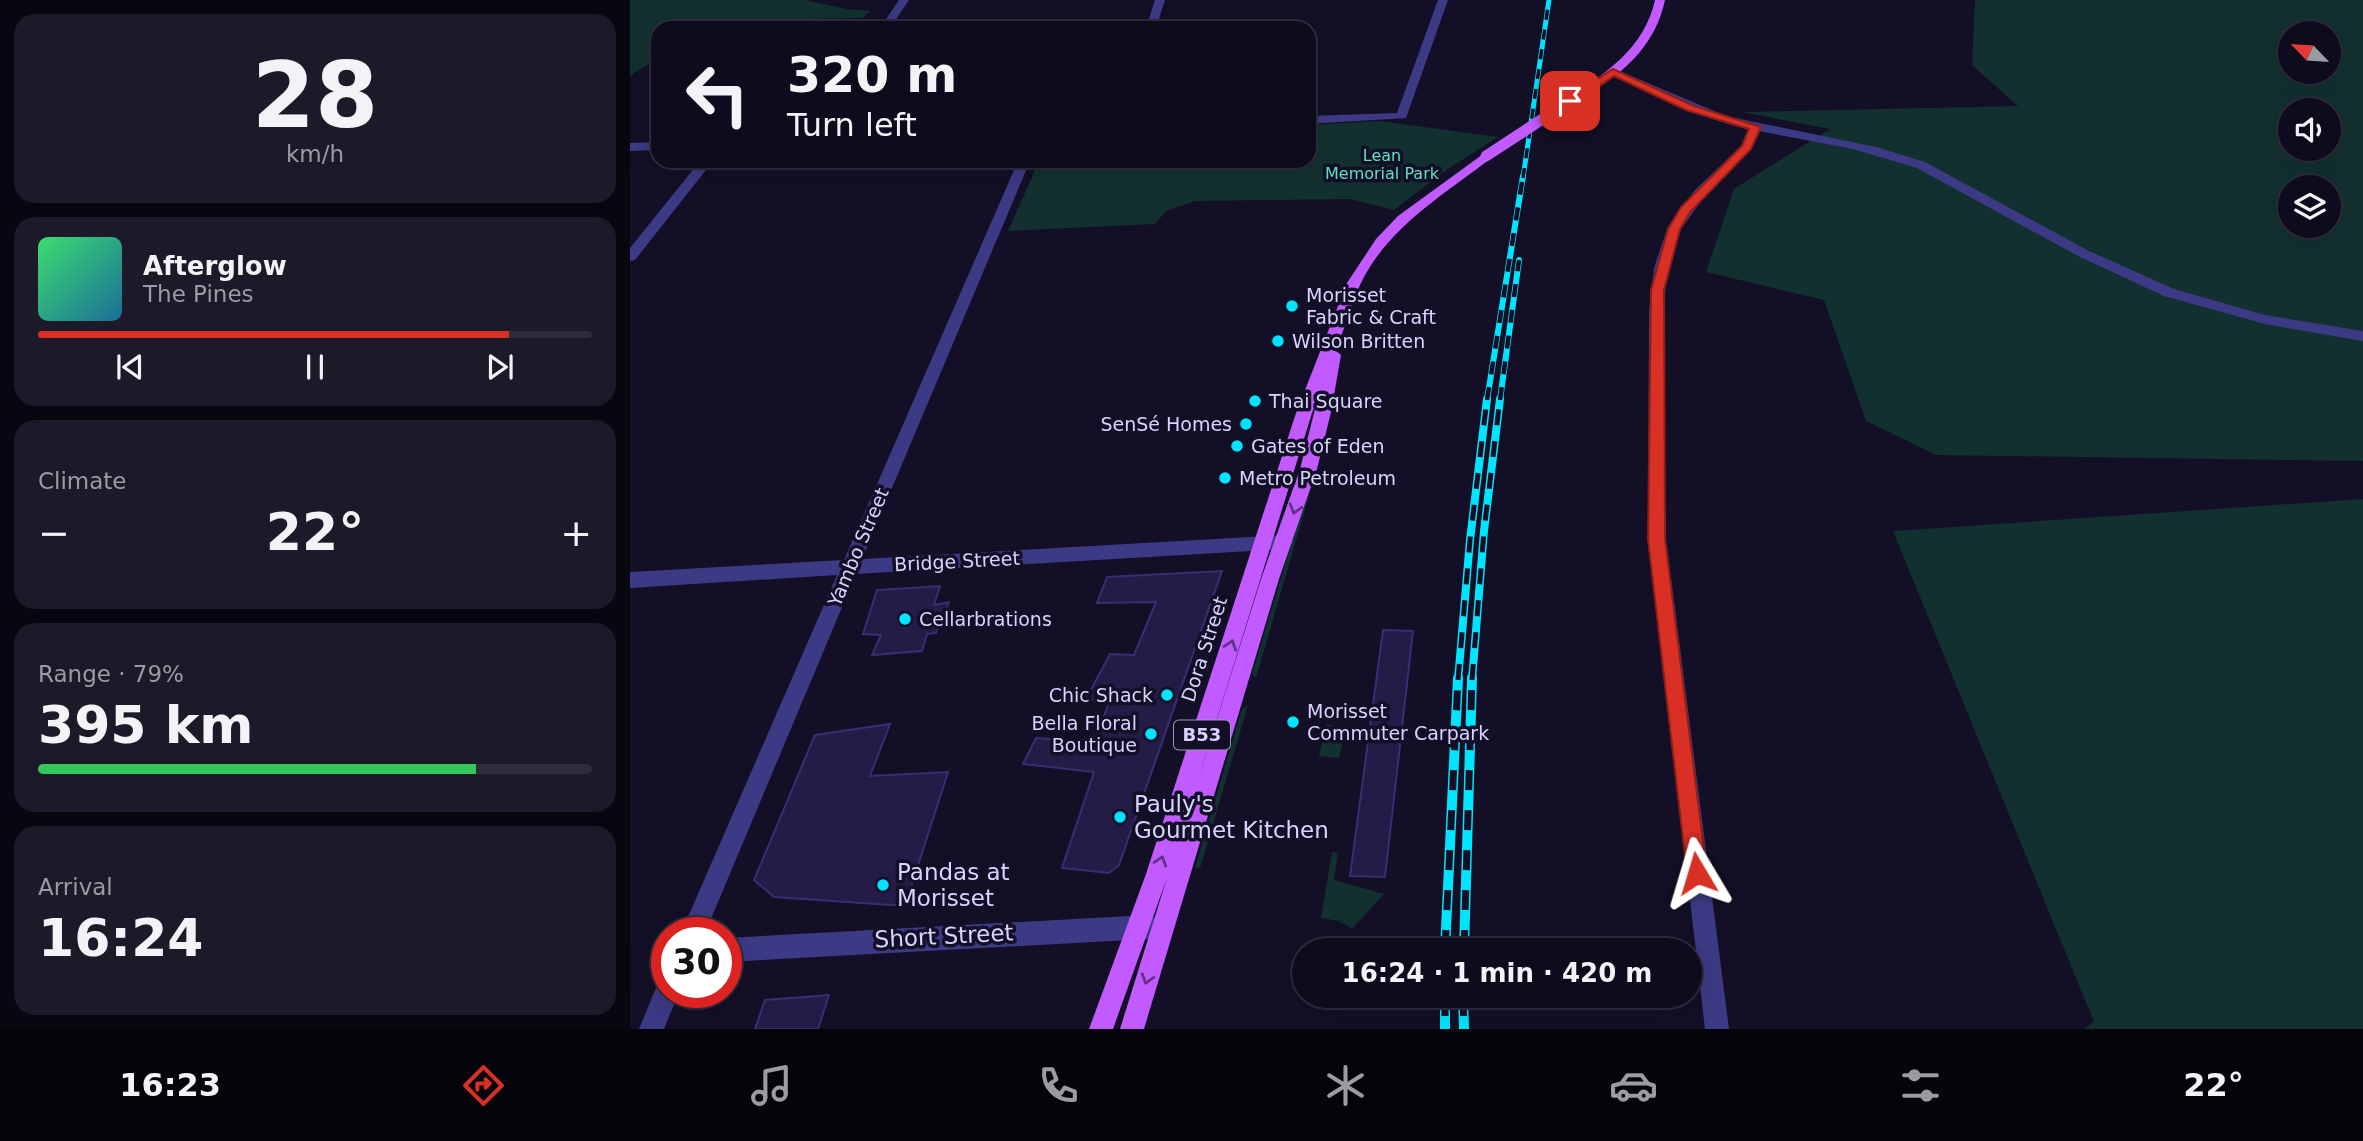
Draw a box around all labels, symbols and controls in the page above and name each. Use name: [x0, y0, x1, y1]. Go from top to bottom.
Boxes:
north arrow: [2278, 21, 2342, 84]
map controls: [2278, 21, 2341, 238]
text: 28: [252, 43, 378, 148]
text: 320 m: [787, 47, 957, 104]
icon: left: [672, 49, 763, 140]
pin: [1540, 71, 1600, 131]
icon: arrive: [1551, 82, 1589, 120]
button: sound: [2278, 98, 2341, 161]
text: Turn left: [787, 106, 917, 144]
text: km/h: [286, 141, 344, 167]
park label: Lean Memorial Park: [1325, 146, 1440, 183]
button: layers: [2278, 175, 2341, 238]
text: Afterglow: [143, 251, 287, 281]
text: The Pines: [143, 281, 254, 307]
place label: Morisset Fabric & Craft: [1306, 284, 1436, 328]
marker: Morisset Fabric & Craft: [1284, 298, 1300, 314]
place label: Wilson Britten: [1292, 330, 1425, 352]
marker: Wilson Britten: [1270, 333, 1286, 349]
icon: previous: [111, 348, 149, 386]
icon: pause: [296, 348, 334, 386]
icon: next: [481, 348, 519, 386]
place label: Thai Square: [1268, 390, 1383, 412]
marker: Thai Square: [1247, 393, 1263, 409]
place label: SenSé Homes: [1100, 413, 1232, 435]
marker: SenSé Homes: [1238, 416, 1254, 432]
place label: Gates of Eden: [1251, 435, 1385, 457]
marker: Gates of Eden: [1229, 438, 1245, 454]
place label: Metro Petroleum: [1239, 467, 1396, 489]
text: Climate: [38, 468, 127, 494]
marker: Metro Petroleum: [1217, 470, 1233, 486]
street label: Yambo Street: [823, 484, 893, 610]
text: 22°: [266, 502, 364, 562]
one-way arrow: [1288, 503, 1303, 515]
text: −: [38, 511, 70, 555]
text: +: [560, 511, 592, 555]
street label: Bridge Street: [894, 547, 1020, 575]
street label: Dora Street: [1177, 594, 1231, 704]
place label: Cellarbrations: [919, 608, 1052, 630]
marker: Cellarbrations: [897, 611, 913, 627]
one-way arrow: [1222, 639, 1237, 651]
text: Range · 79%: [38, 661, 184, 687]
place label: Chic Shack: [1049, 684, 1153, 706]
marker: Chic Shack: [1159, 687, 1175, 703]
text: 395 km: [38, 695, 253, 755]
place label: Morisset Commuter Carpark: [1307, 700, 1489, 744]
place label: Bella Floral Boutique: [1031, 712, 1137, 756]
marker: Morisset Commuter Carpark: [1285, 714, 1301, 730]
road number: B53: [1174, 720, 1230, 750]
marker: Bella Floral Boutique: [1143, 726, 1159, 742]
place label: Pauly's Gourmet Kitchen: [1134, 791, 1329, 843]
marker: Pauly's Gourmet Kitchen: [1112, 809, 1128, 825]
position arrow: [1660, 836, 1734, 910]
one-way arrow: [1153, 856, 1167, 868]
place label: Pandas at Morisset: [897, 859, 1010, 911]
text: Arrival: [38, 874, 113, 900]
marker: Pandas at Morisset: [875, 877, 891, 893]
text: 16:24: [38, 908, 204, 968]
speed limit sign: 30: [651, 917, 742, 1008]
street label: Short Street: [874, 919, 1014, 953]
text: 16:24 · 1 min · 420 m: [1342, 958, 1652, 988]
one-way arrow: [1141, 972, 1156, 984]
icon: directions: [459, 1061, 508, 1110]
icon: music: [747, 1061, 796, 1110]
icon: phone: [1034, 1061, 1083, 1110]
icon: climate: [1321, 1061, 1370, 1110]
icon: car: [1609, 1061, 1658, 1110]
icon: filters: [1896, 1061, 1945, 1110]
text: 16:23: [119, 1066, 221, 1104]
text: 22°: [2183, 1066, 2244, 1104]

